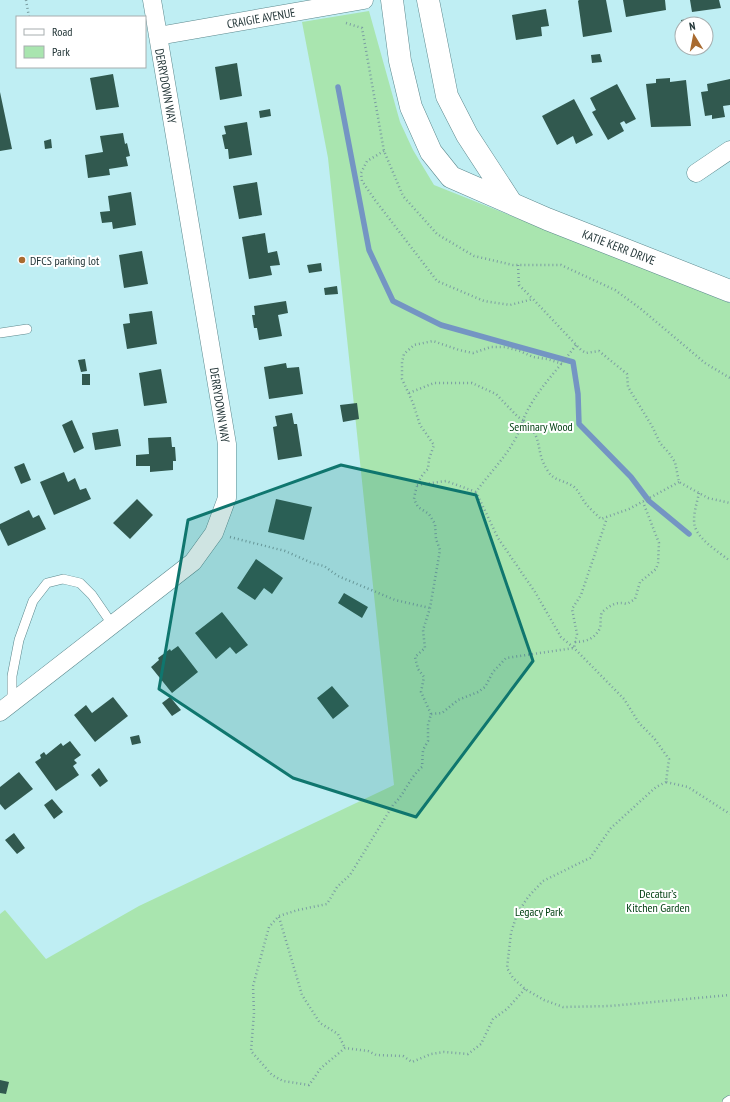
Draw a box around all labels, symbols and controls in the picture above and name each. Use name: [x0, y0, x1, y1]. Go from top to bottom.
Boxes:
street label: CRAIGIE AVENUE: [226, 5, 296, 31]
legend: [16, 16, 146, 68]
north arrow: [674, 16, 714, 56]
text: N: [688, 19, 696, 34]
text: Road: [52, 24, 72, 39]
text: Park: [52, 44, 70, 59]
street label: DERRYDOWN WAY: [152, 47, 180, 125]
street label: KATIE KERR DRIVE: [580, 226, 658, 268]
place label: DFCS parking lot: [30, 253, 100, 268]
marker: DFCS parking lot: [17, 255, 27, 265]
street label: DERRYDOWN WAY: [207, 366, 233, 444]
park label: Seminary Wood: [509, 419, 573, 434]
park label: Decatur’s Kitchen Garden: [626, 886, 690, 915]
park label: Legacy Park: [515, 904, 563, 919]

